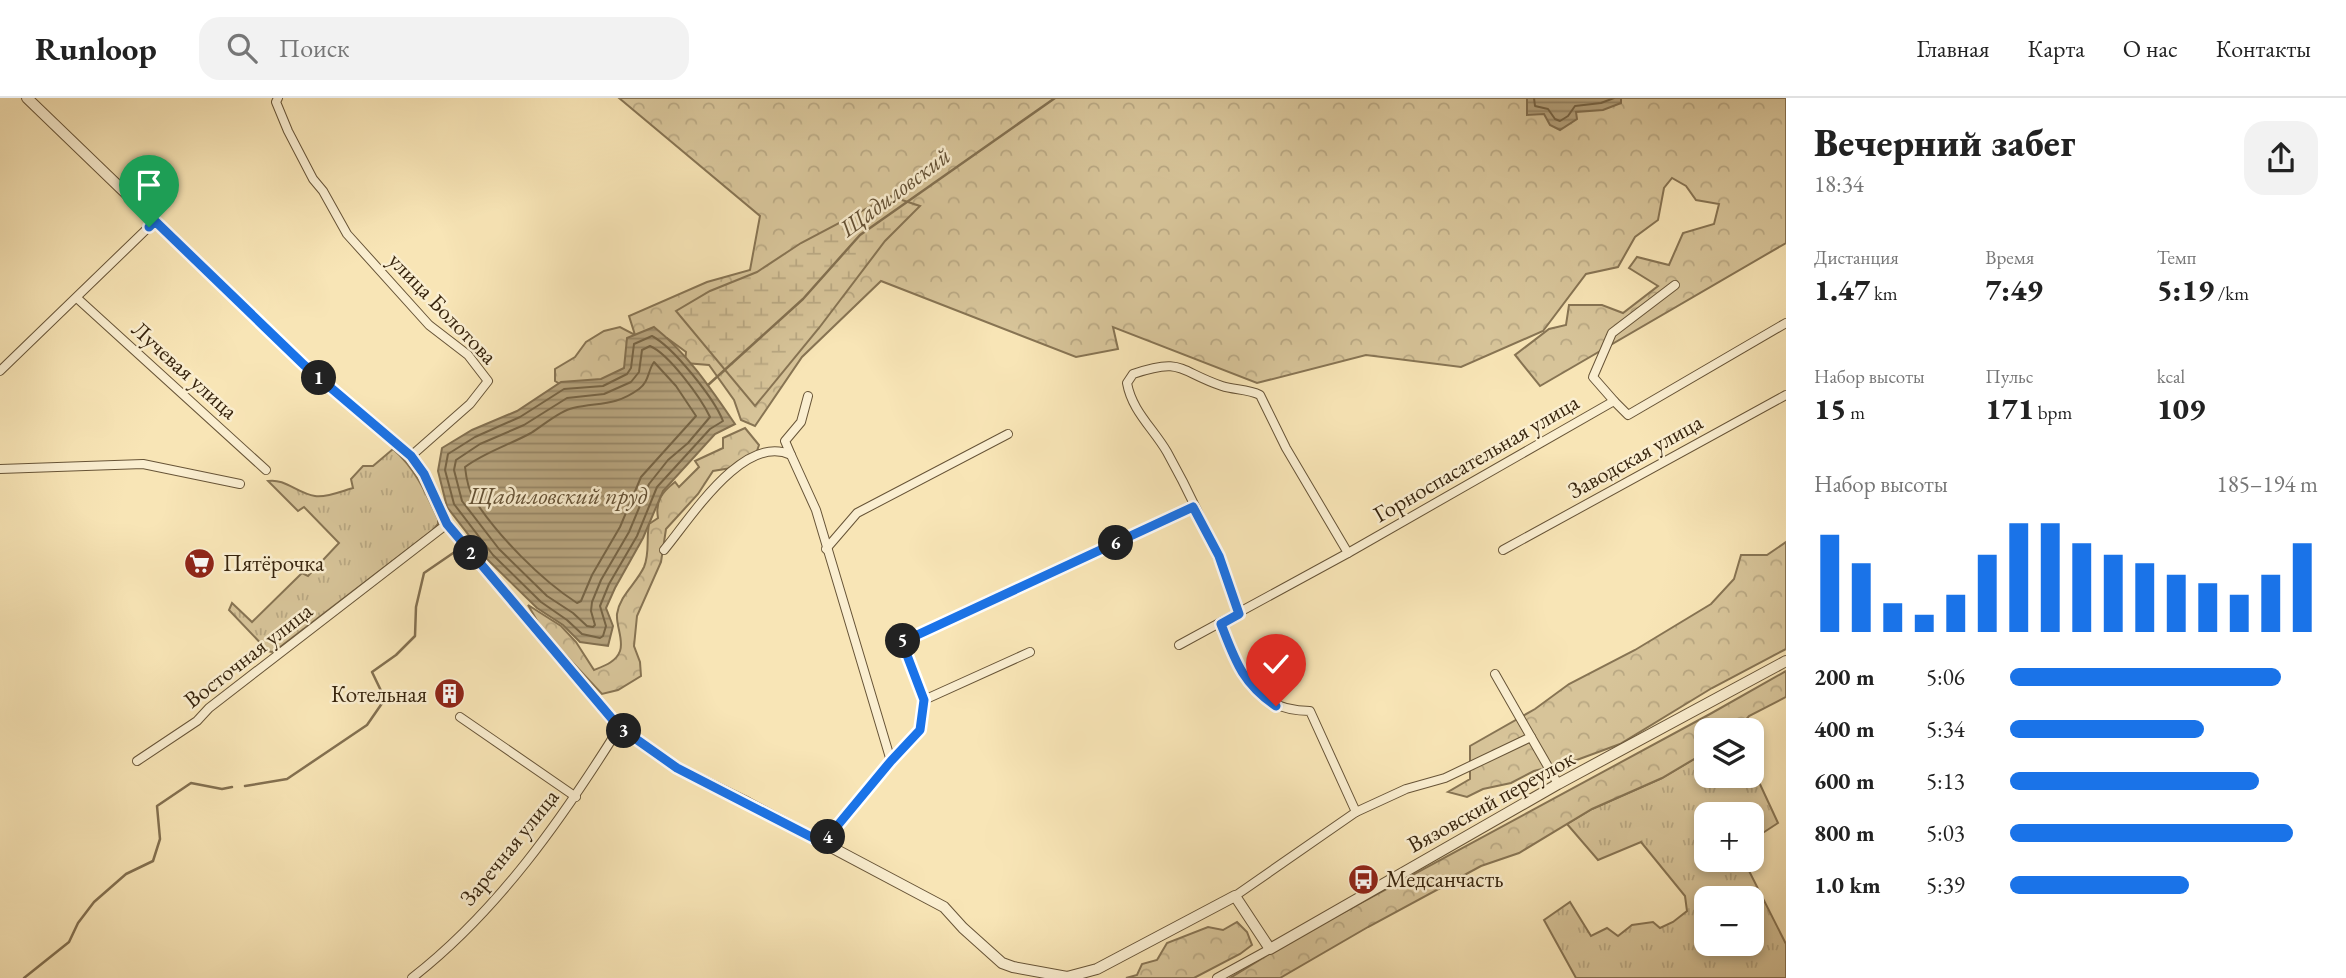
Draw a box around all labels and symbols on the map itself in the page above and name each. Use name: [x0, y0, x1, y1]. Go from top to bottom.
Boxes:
water label: Щадиловский: [832, 140, 957, 244]
pin: [119, 155, 179, 227]
street label: улица Болотова: [382, 245, 505, 371]
street label: Лучевая улица: [125, 314, 245, 426]
pin: 1: [302, 360, 336, 396]
street label: Горноспасательная улица: [1368, 386, 1585, 529]
street label: Заводская улица: [1562, 406, 1708, 505]
water label: Щадиловский пруд: [468, 480, 648, 511]
pin: 6: [1098, 526, 1134, 560]
pin: 2: [454, 536, 489, 570]
supermarket icon: Пятёрочка: [183, 546, 217, 580]
place label: Пятёрочка: [223, 548, 325, 578]
street label: Восточная улица: [178, 595, 319, 715]
pin: 5: [886, 624, 920, 658]
pin: [1246, 634, 1306, 706]
building icon: Котельная: [433, 677, 467, 711]
place label: Котельная: [331, 679, 427, 709]
pin: 3: [606, 714, 642, 748]
street label: Вязовский переулок: [1402, 743, 1580, 859]
street label: Заречная улица: [453, 782, 566, 912]
pin: 4: [810, 820, 846, 854]
bus stop icon: Медсанчасть: [1346, 862, 1380, 896]
place label: Медсанчасть: [1386, 864, 1503, 894]

